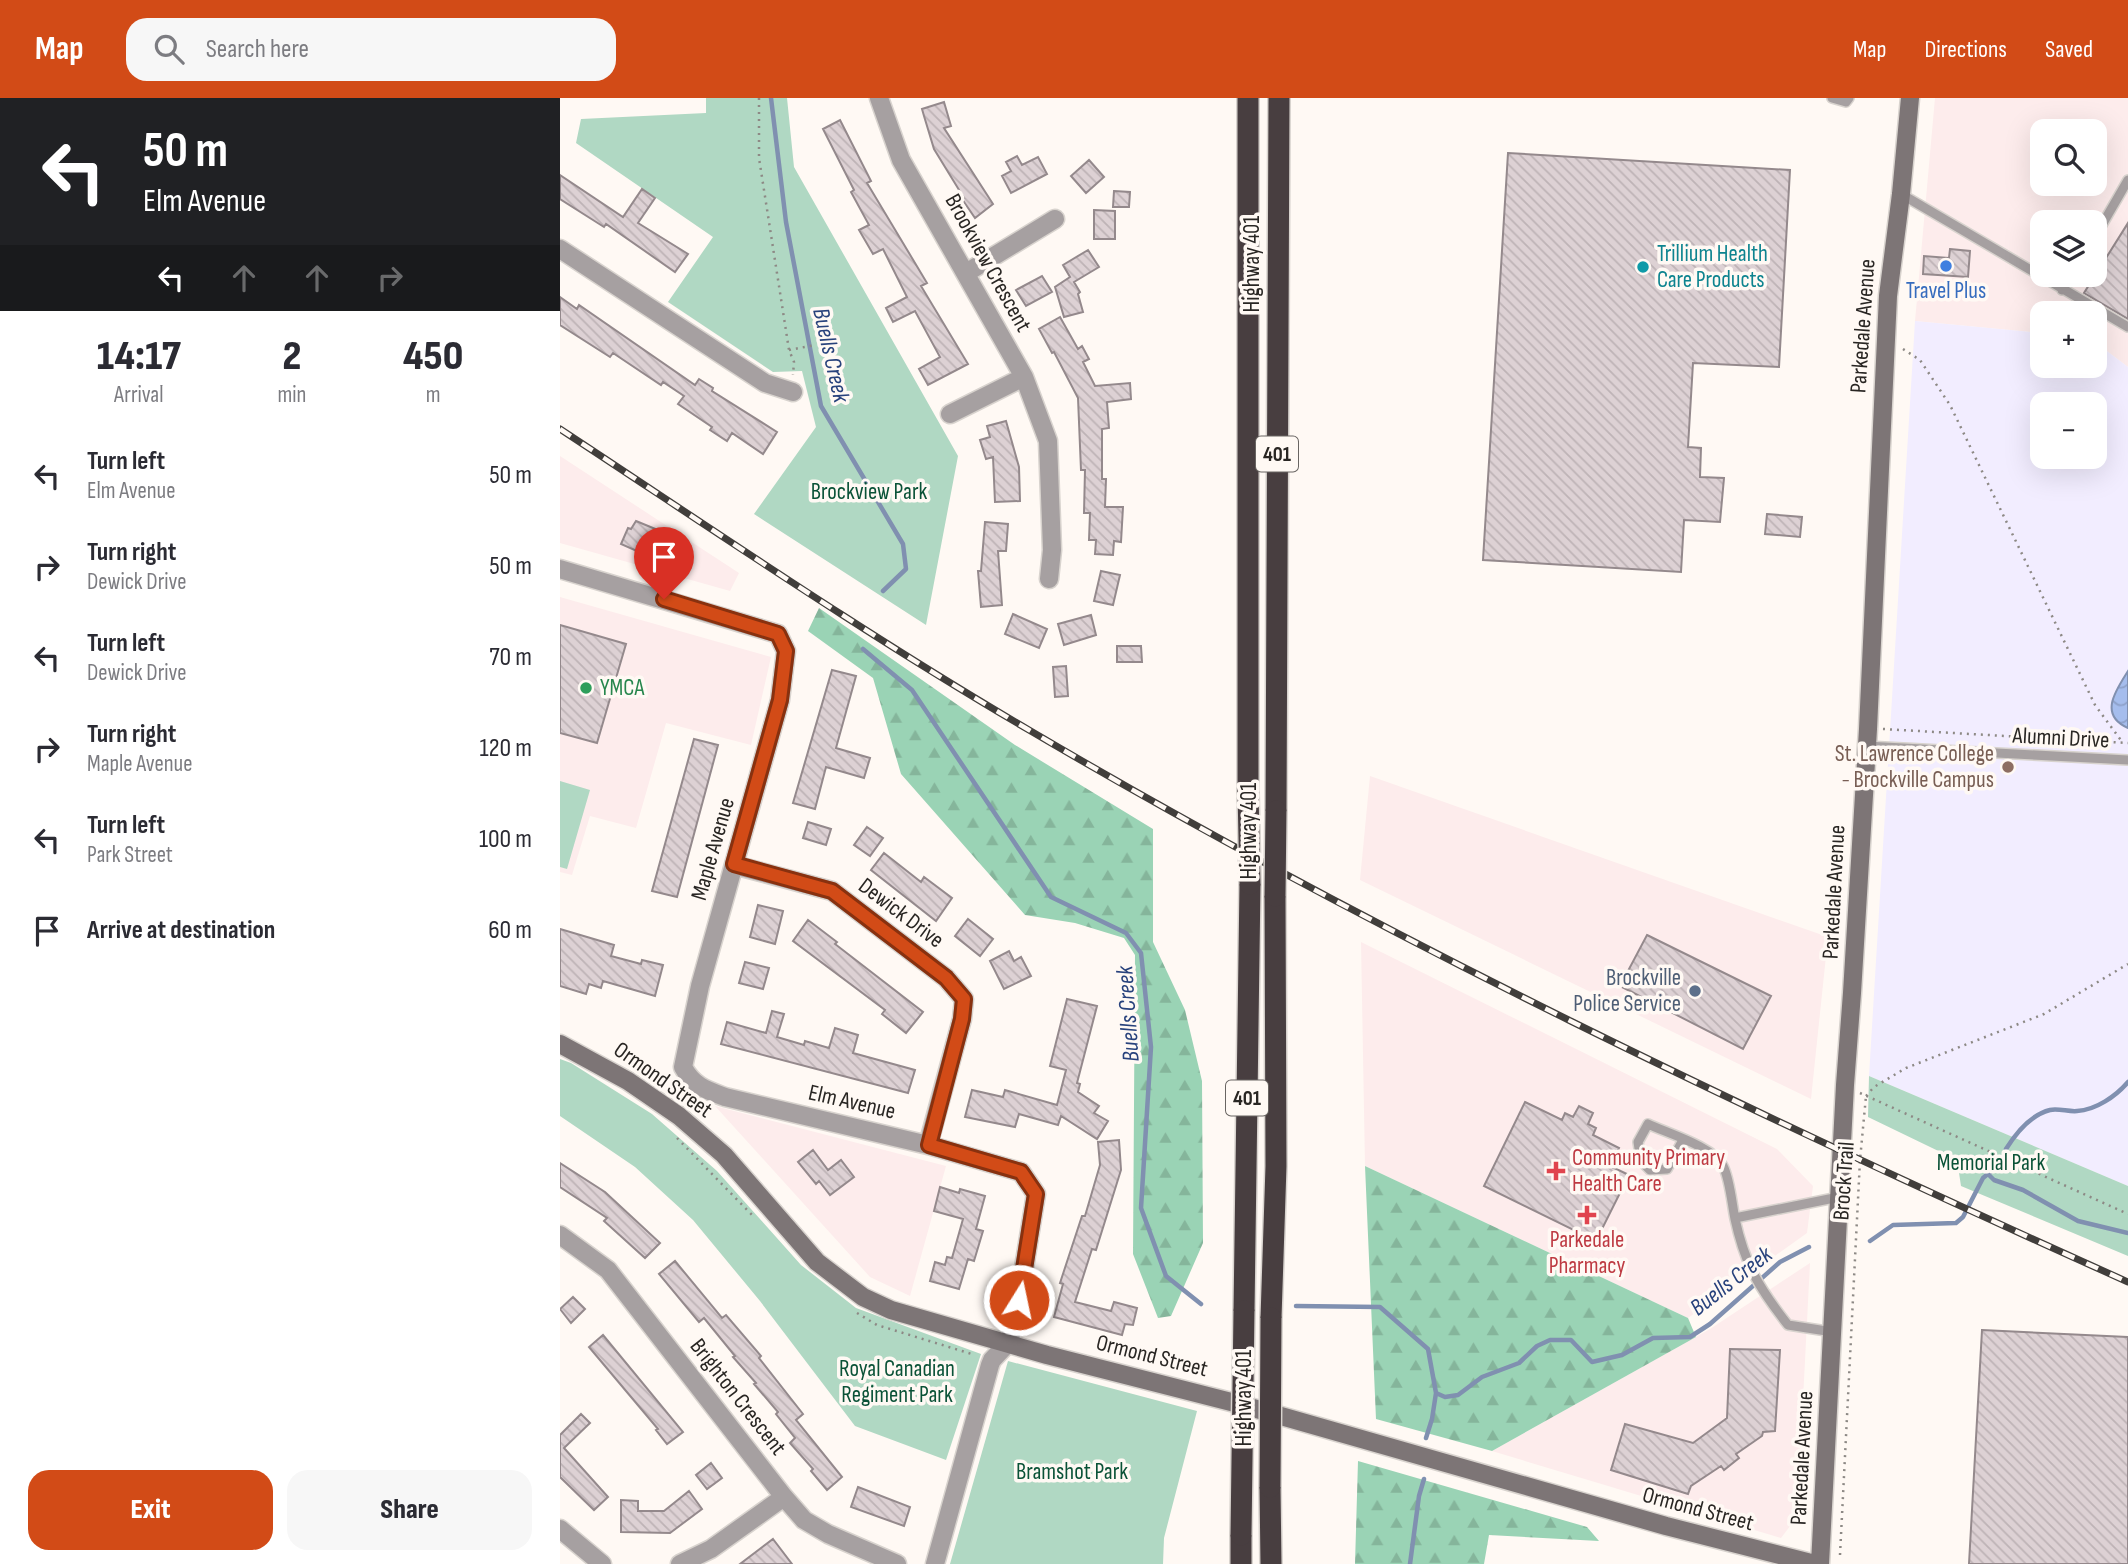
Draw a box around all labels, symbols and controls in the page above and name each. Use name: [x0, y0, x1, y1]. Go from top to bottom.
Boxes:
search box: [126, 18, 616, 81]
text: Map: [35, 29, 84, 69]
icon: search: [150, 30, 188, 68]
text: Search here: [206, 34, 309, 65]
text: Map: [1853, 35, 1886, 64]
text: Directions: [1924, 35, 2007, 64]
text: Saved: [2045, 35, 2093, 64]
map controls: [2030, 119, 2107, 469]
button: search: [2030, 119, 2107, 196]
text: 50 m: [143, 122, 228, 181]
icon: left: [28, 126, 119, 217]
text: Elm Avenue: [143, 182, 266, 221]
street label: Brookview Crescent: [939, 189, 1037, 337]
button: layers: [2030, 210, 2107, 287]
street label: Highway 401: [1238, 216, 1266, 312]
place label: Trillium Health Care Products: [1657, 240, 1768, 294]
street label: Parkedale Avenue: [1844, 258, 1882, 394]
marker: Travel Plus: [1938, 258, 1954, 274]
icon: left: [152, 259, 190, 297]
icon: ahead: [225, 259, 263, 297]
icon: ahead: [298, 259, 336, 297]
icon: right: [371, 259, 409, 297]
marker: Trillium Health Care Products: [1635, 259, 1651, 275]
place label: Travel Plus: [1906, 277, 1986, 305]
button: +: [2030, 301, 2107, 378]
water label: Buells Creek: [806, 305, 856, 406]
text: 14:17: [97, 331, 181, 382]
text: 2: [282, 331, 301, 382]
text: 450: [403, 331, 463, 382]
text: Arrival: [114, 381, 163, 409]
text: min: [277, 381, 306, 409]
text: m: [426, 381, 441, 409]
button: −: [2030, 392, 2107, 469]
road number: 401: [1256, 436, 1298, 472]
text: Turn left: [87, 446, 165, 477]
icon: left: [28, 457, 66, 495]
text: 50 m: [489, 460, 532, 491]
text: Elm Avenue: [87, 477, 175, 505]
park label: Brockview Park: [811, 478, 927, 506]
pin: [634, 527, 694, 599]
text: Turn right: [87, 537, 176, 568]
icon: arrive: [645, 538, 683, 576]
icon: right: [28, 548, 66, 586]
text: 50 m: [489, 551, 532, 582]
text: Dewick Drive: [87, 568, 186, 596]
text: Turn left: [87, 628, 165, 659]
icon: left: [28, 639, 66, 677]
text: 70 m: [489, 642, 532, 673]
text: Dewick Drive: [87, 659, 186, 687]
place label: YMCA: [600, 674, 644, 702]
marker: YMCA: [578, 680, 594, 696]
text: Turn right: [87, 719, 176, 750]
street label: Alumni Drive: [2011, 721, 2110, 755]
icon: right: [28, 730, 66, 768]
text: 120 m: [479, 733, 532, 764]
place label: St. Lawrence College - Brockville Campus: [1835, 740, 1994, 794]
text: Maple Avenue: [87, 750, 192, 778]
marker: St. Lawrence College - Brockville Campus: [2000, 759, 2016, 775]
street label: Highway 401: [1235, 783, 1263, 879]
street label: Maple Avenue: [685, 794, 741, 904]
text: Turn left: [87, 810, 165, 841]
icon: left: [28, 821, 66, 859]
text: 100 m: [479, 824, 532, 855]
street label: Parkedale Avenue: [1817, 824, 1851, 960]
text: Park Street: [87, 841, 173, 869]
street label: Dewick Drive: [853, 872, 949, 954]
icon: arrive: [28, 912, 66, 950]
text: Arrive at destination: [87, 915, 275, 946]
text: 60 m: [488, 915, 532, 946]
water label: Buells Creek: [1110, 964, 1146, 1063]
place label: Brockville Police Service: [1573, 964, 1681, 1018]
marker: Brockville Police Service: [1687, 983, 1703, 999]
street label: Ormond Street: [608, 1036, 718, 1124]
street label: Elm Avenue: [806, 1078, 898, 1126]
road number: 401: [1226, 1080, 1268, 1116]
street label: Brock Trail: [1827, 1141, 1861, 1221]
place label: Community Primary Health Care: [1572, 1144, 1725, 1198]
park label: Memorial Park: [1937, 1149, 2045, 1177]
marker: Community Primary Health Care: [1546, 1161, 1566, 1181]
marker: Parkedale Pharmacy: [1579, 1207, 1595, 1223]
place label: Parkedale Pharmacy: [1549, 1226, 1625, 1280]
water label: Buells Creek: [1684, 1239, 1779, 1322]
position arrow: [982, 1263, 1056, 1337]
street label: Ormond Street: [1093, 1329, 1211, 1383]
street label: Brighton Crescent: [684, 1333, 792, 1461]
street label: Highway 401: [1230, 1350, 1258, 1446]
park label: Royal Canadian Regiment Park: [839, 1355, 955, 1409]
street label: Parkedale Avenue: [1785, 1390, 1819, 1526]
park label: Bramshot Park: [1016, 1458, 1128, 1486]
button: Exit: [28, 1470, 273, 1550]
button: Share: [287, 1470, 532, 1550]
street label: Ormond Street: [1639, 1481, 1757, 1537]

